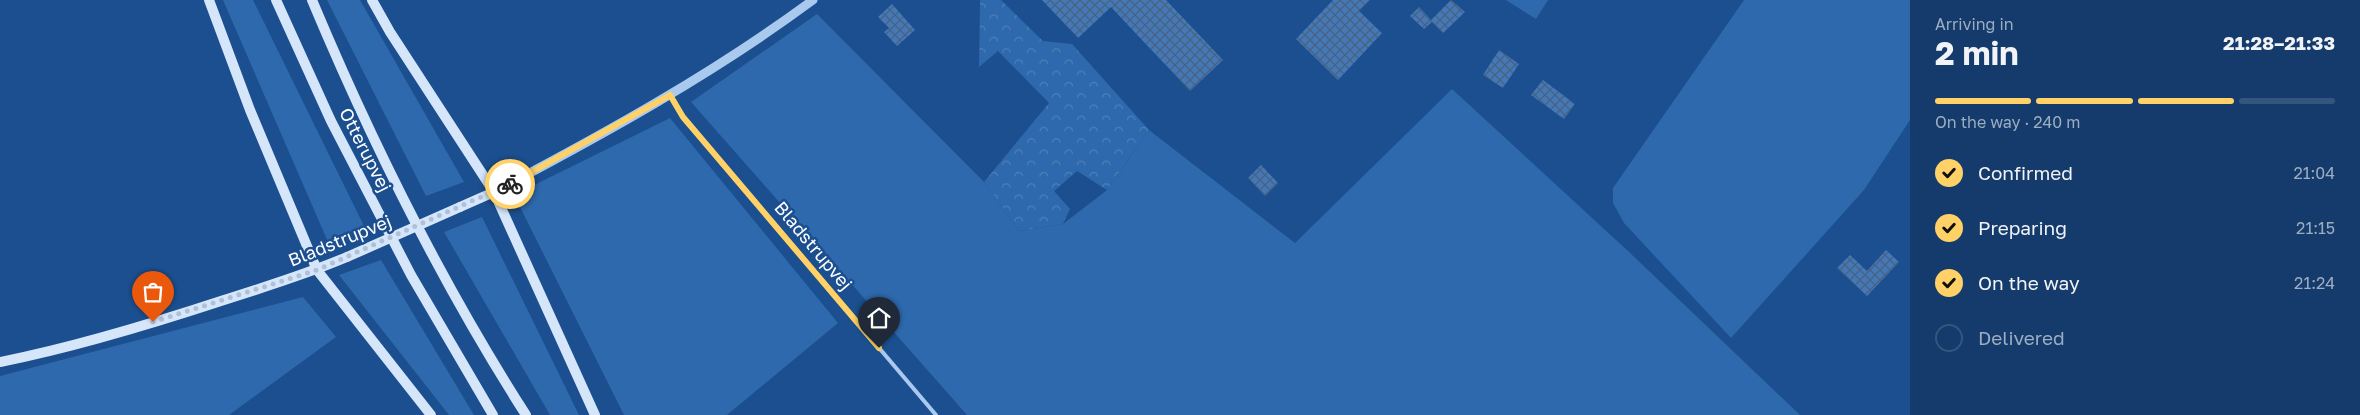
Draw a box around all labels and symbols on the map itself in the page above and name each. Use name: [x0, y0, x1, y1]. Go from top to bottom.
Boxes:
street label: Otterupvej: [335, 104, 396, 195]
courier: [485, 159, 535, 209]
street label: Bladstrupvej: [770, 196, 857, 294]
street label: Bladstrupvej: [285, 209, 394, 271]
pin: [132, 271, 174, 322]
pin: [858, 297, 900, 348]

